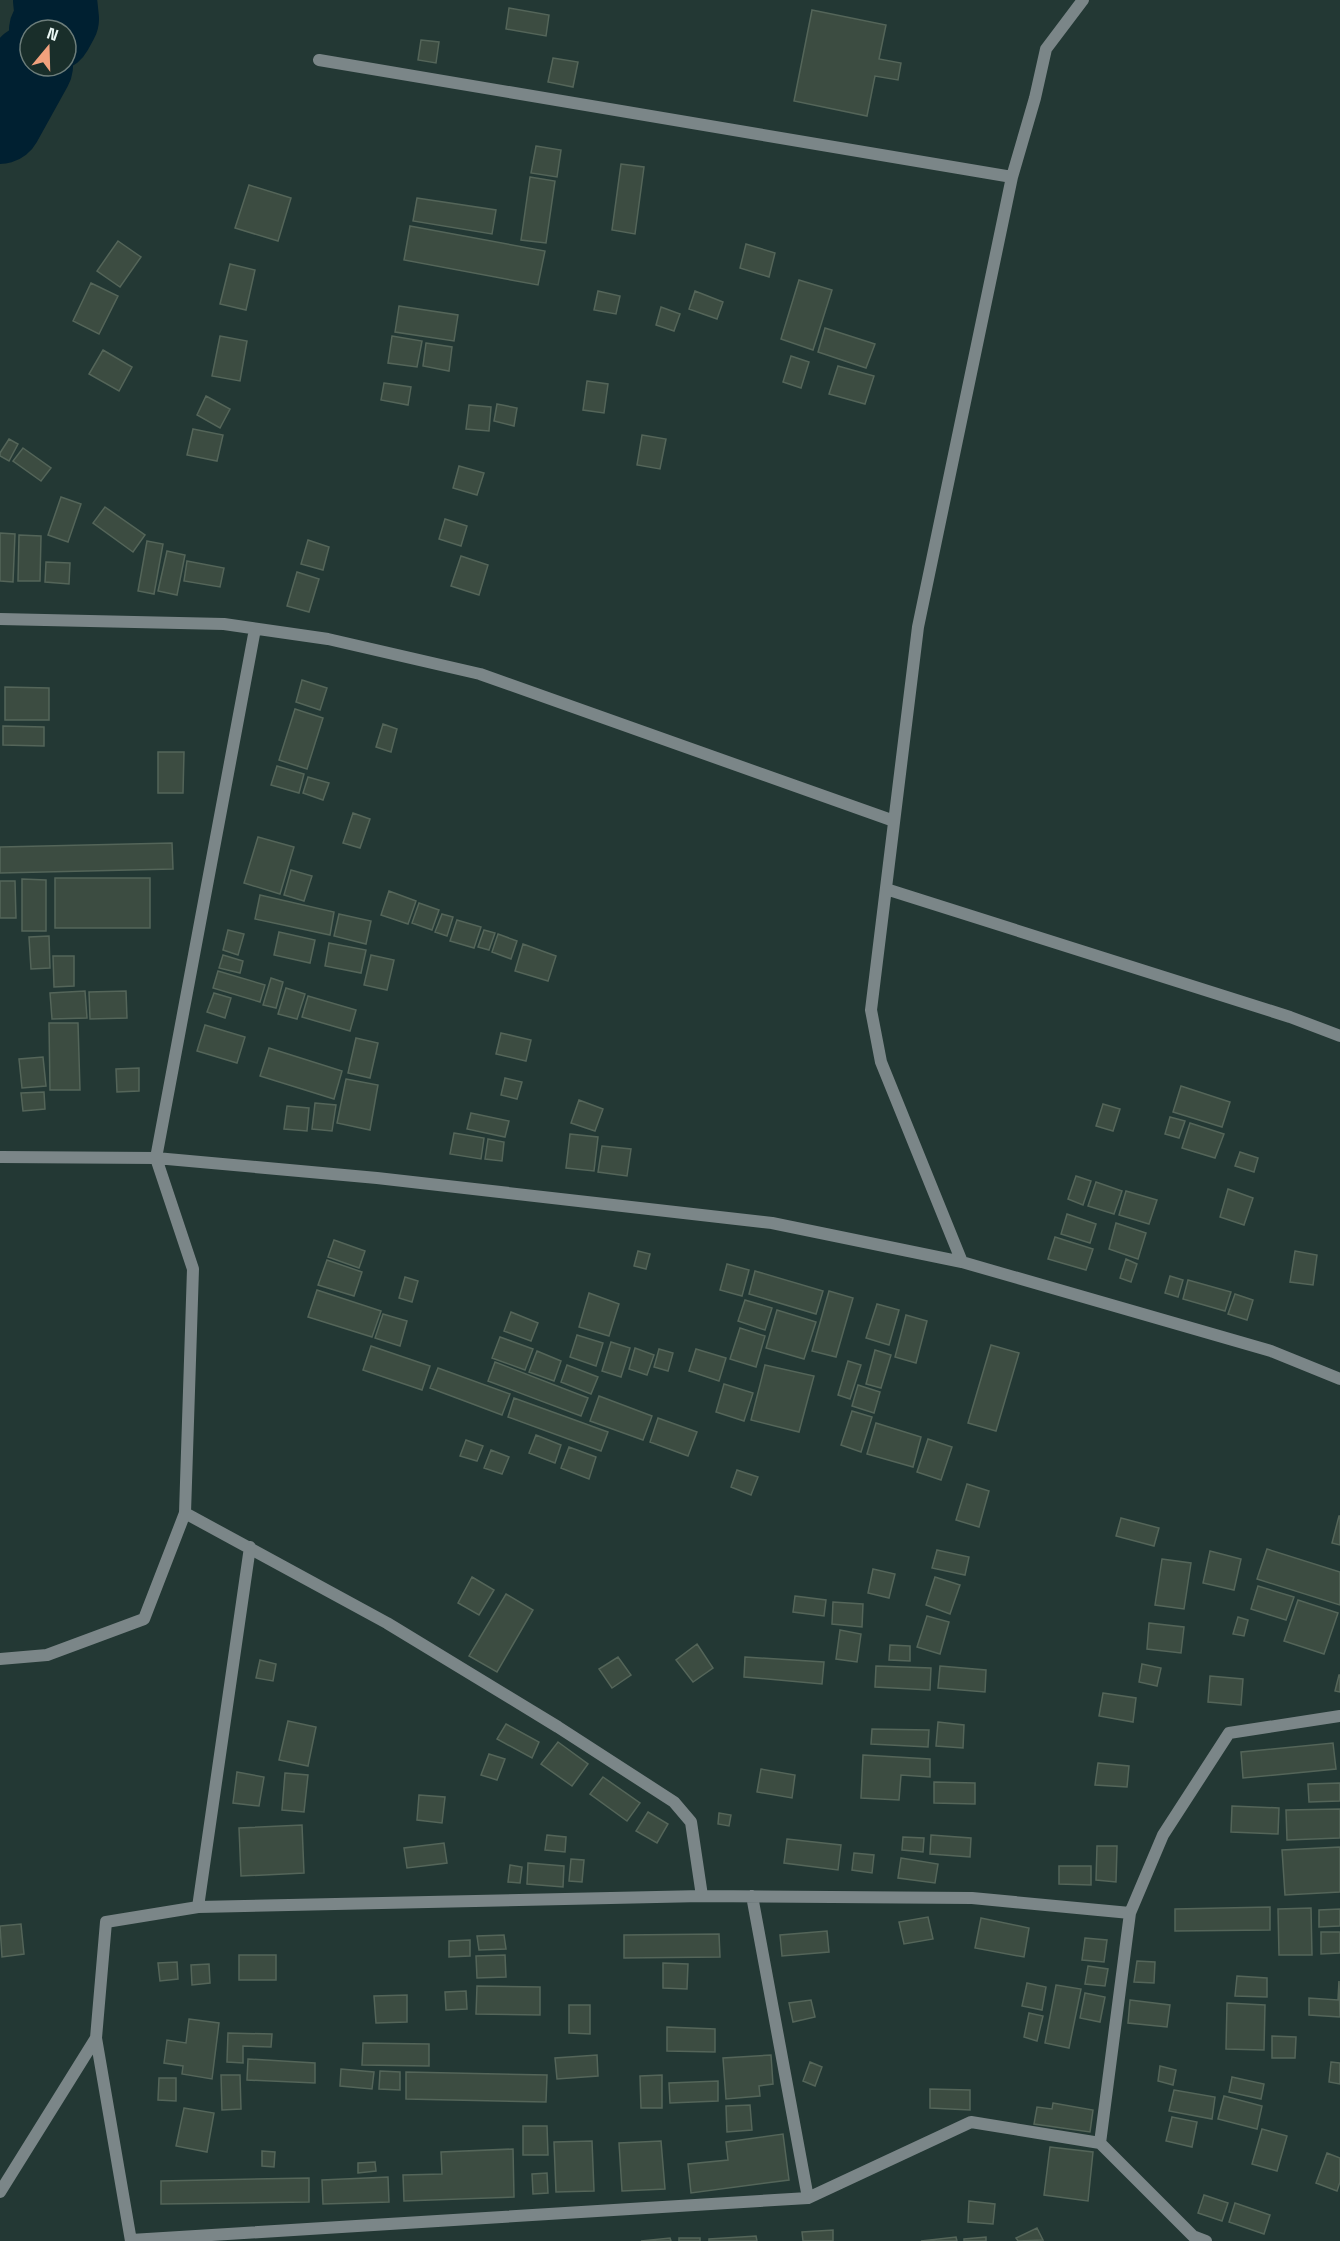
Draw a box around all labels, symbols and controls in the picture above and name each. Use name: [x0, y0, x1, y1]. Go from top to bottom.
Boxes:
north arrow: [18, 18, 78, 78]
text: N: [44, 23, 61, 46]

